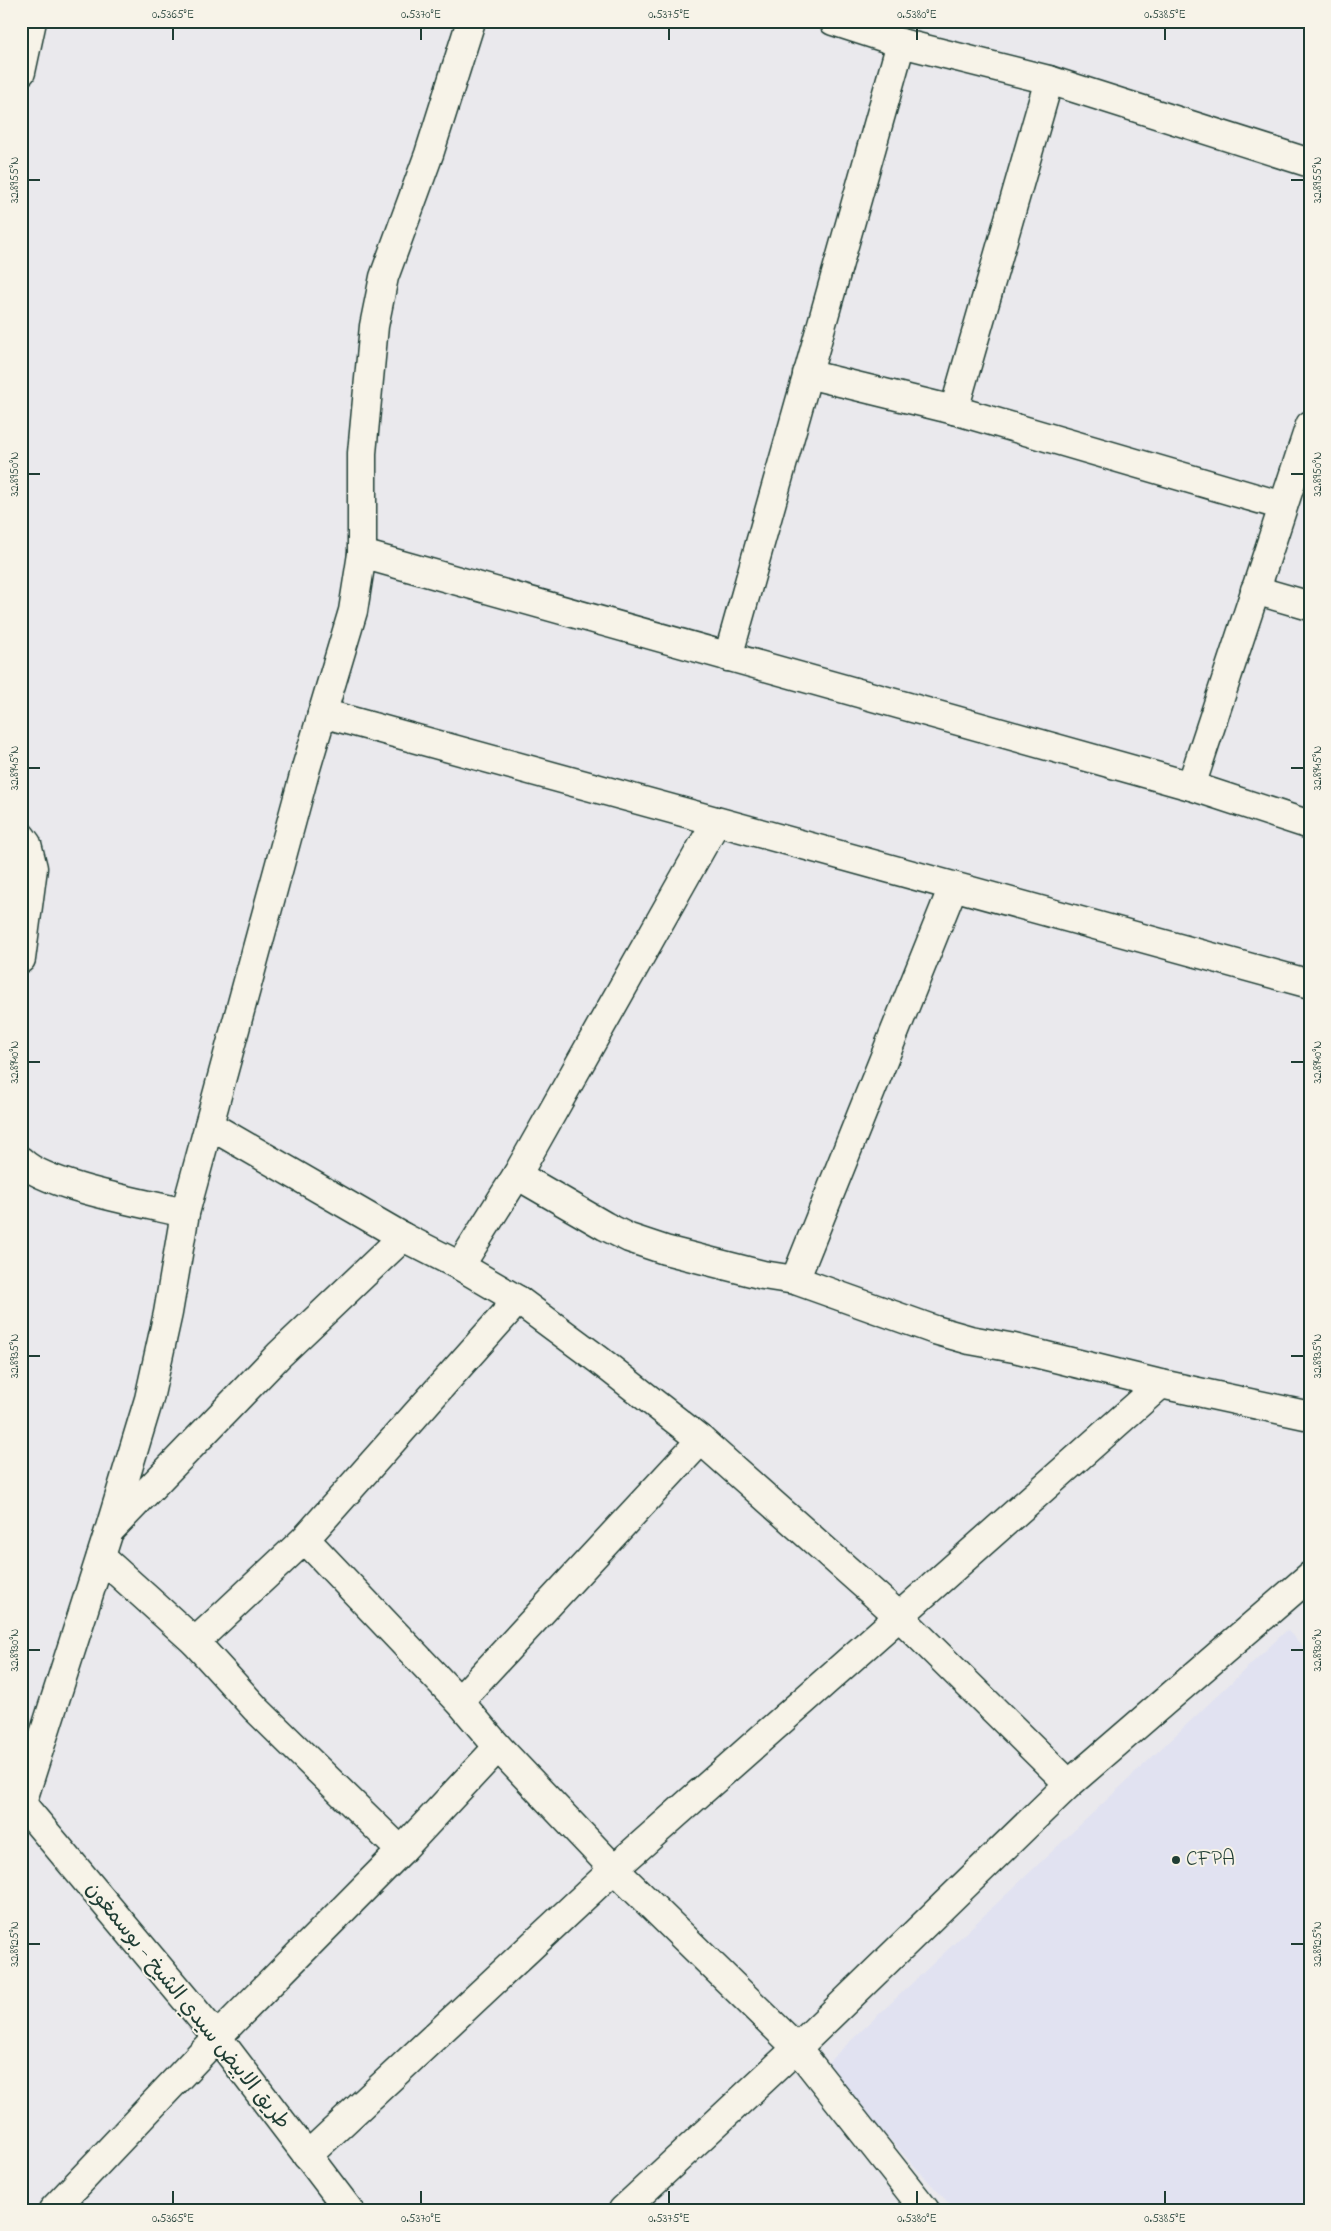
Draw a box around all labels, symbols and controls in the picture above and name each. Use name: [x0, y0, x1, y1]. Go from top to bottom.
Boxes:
text: 0.5365°E: [152, 6, 194, 24]
text: 0.5370°E: [401, 6, 441, 24]
text: 0.5375°E: [648, 6, 690, 24]
text: 0.5380°E: [897, 6, 937, 24]
text: 0.5385°E: [1144, 6, 1186, 24]
text: 32.8955°N: [6, 157, 24, 203]
text: 32.8955°N: [1309, 157, 1327, 203]
text: 32.8950°N: [6, 452, 24, 496]
text: 32.8950°N: [1309, 452, 1327, 496]
text: 32.8945°N: [6, 746, 24, 790]
text: 32.8945°N: [1309, 746, 1327, 790]
text: 32.8940°N: [6, 1041, 24, 1083]
text: 32.8940°N: [1309, 1041, 1327, 1083]
text: 32.8935°N: [6, 1334, 24, 1378]
text: 32.8935°N: [1309, 1334, 1327, 1378]
text: 32.8930°N: [6, 1629, 24, 1671]
text: 32.8930°N: [1309, 1629, 1327, 1671]
place label: CFPA: [1186, 1845, 1235, 1875]
marker: CFPA: [1170, 1854, 1182, 1866]
street label: طريق الابيض سيدي الشيخ - بوسمغون: [77, 1876, 297, 2136]
text: 32.8925°N: [6, 1921, 24, 1967]
text: 32.8925°N: [1309, 1921, 1327, 1967]
text: 0.5365°E: [152, 2210, 194, 2228]
text: 0.5370°E: [401, 2210, 441, 2228]
text: 0.5375°E: [648, 2210, 690, 2228]
text: 0.5380°E: [897, 2210, 937, 2228]
text: 0.5385°E: [1144, 2210, 1186, 2228]

